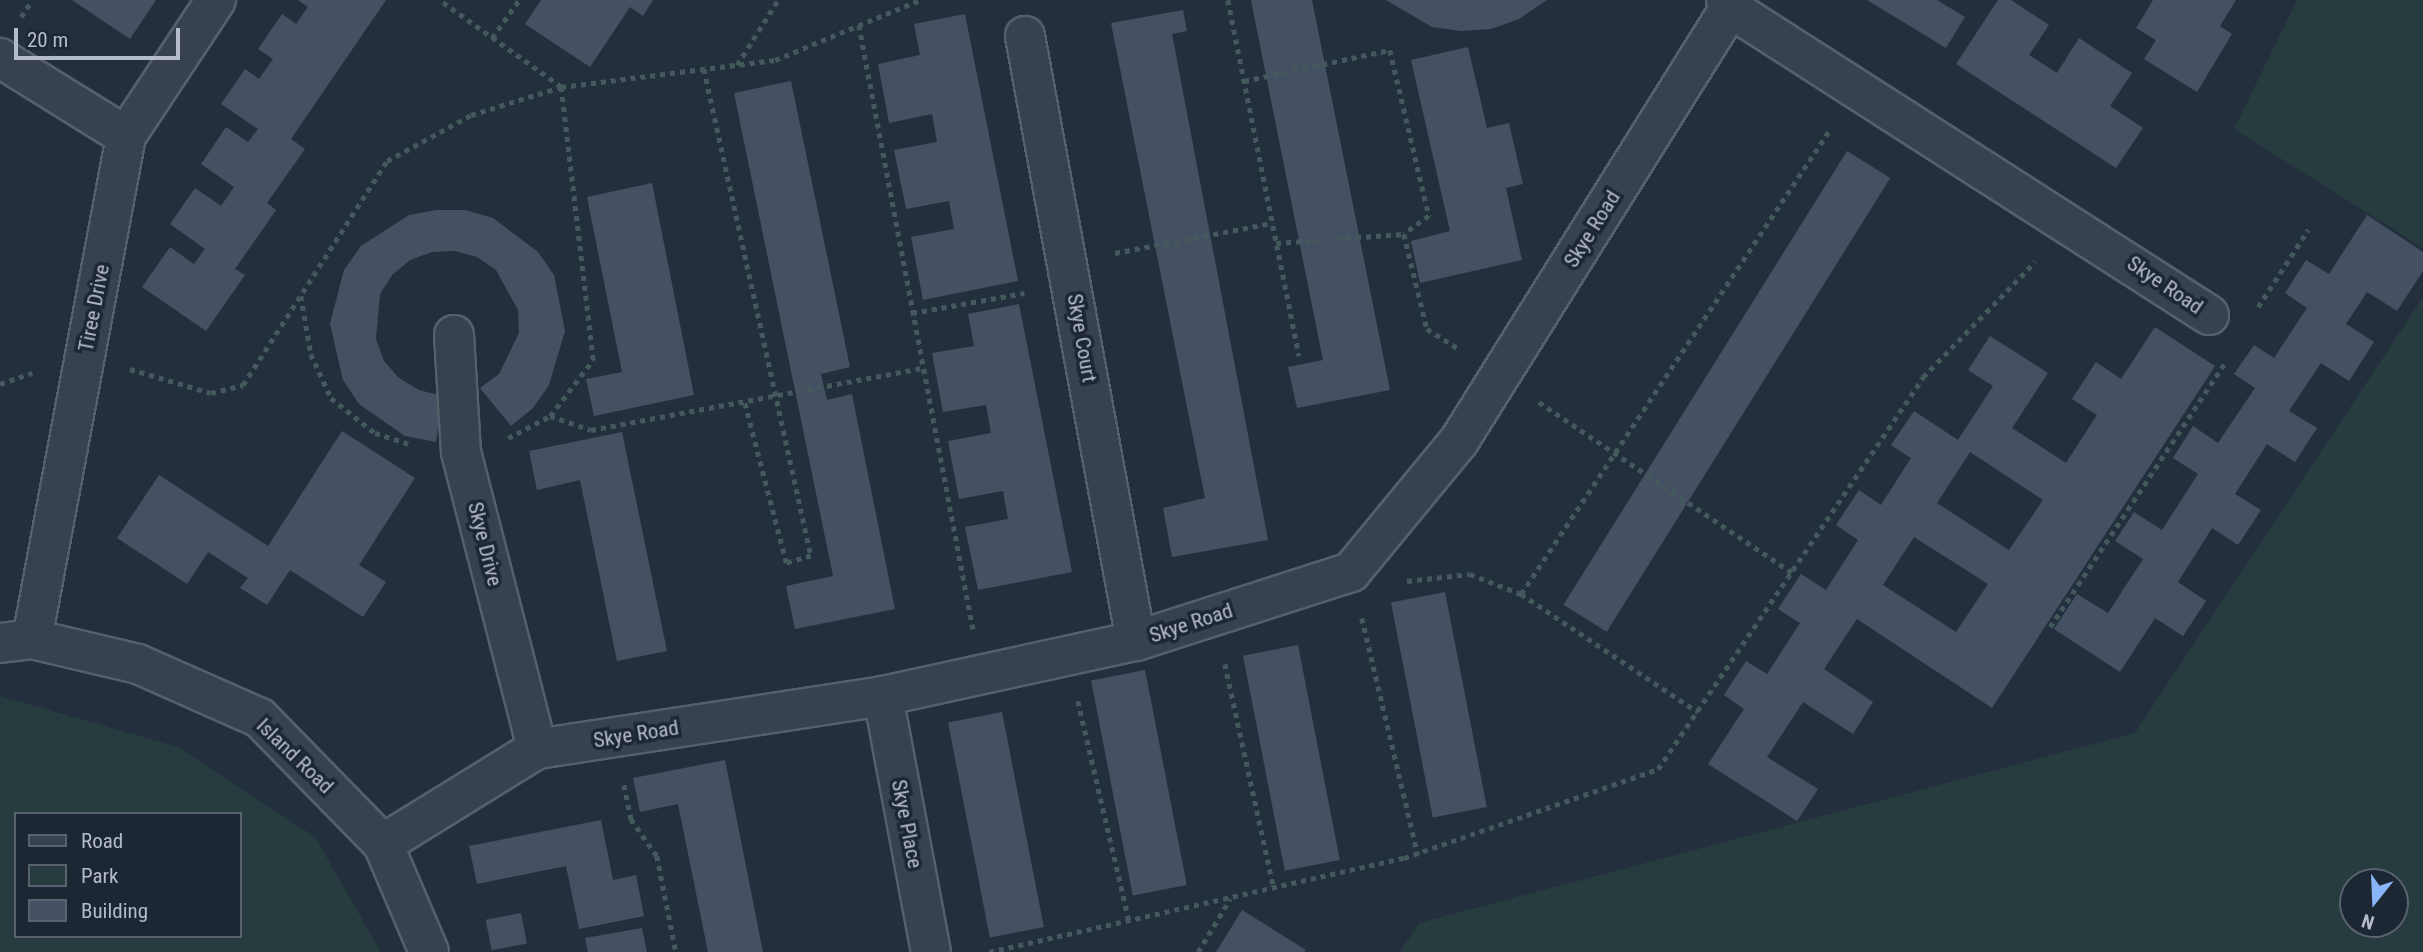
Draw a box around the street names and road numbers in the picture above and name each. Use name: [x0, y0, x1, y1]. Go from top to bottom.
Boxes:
street label: Skye Road: [1559, 186, 1625, 272]
street label: Skye Road: [2122, 251, 2208, 319]
street label: Tiree Drive: [73, 262, 115, 354]
street label: Skye Court: [1062, 292, 1102, 384]
street label: Skye Drive: [462, 499, 508, 589]
street label: Skye Road: [1146, 598, 1236, 648]
street label: Island Road: [251, 713, 339, 799]
street label: Skye Road: [592, 715, 680, 753]
street label: Skye Place: [886, 778, 928, 870]

